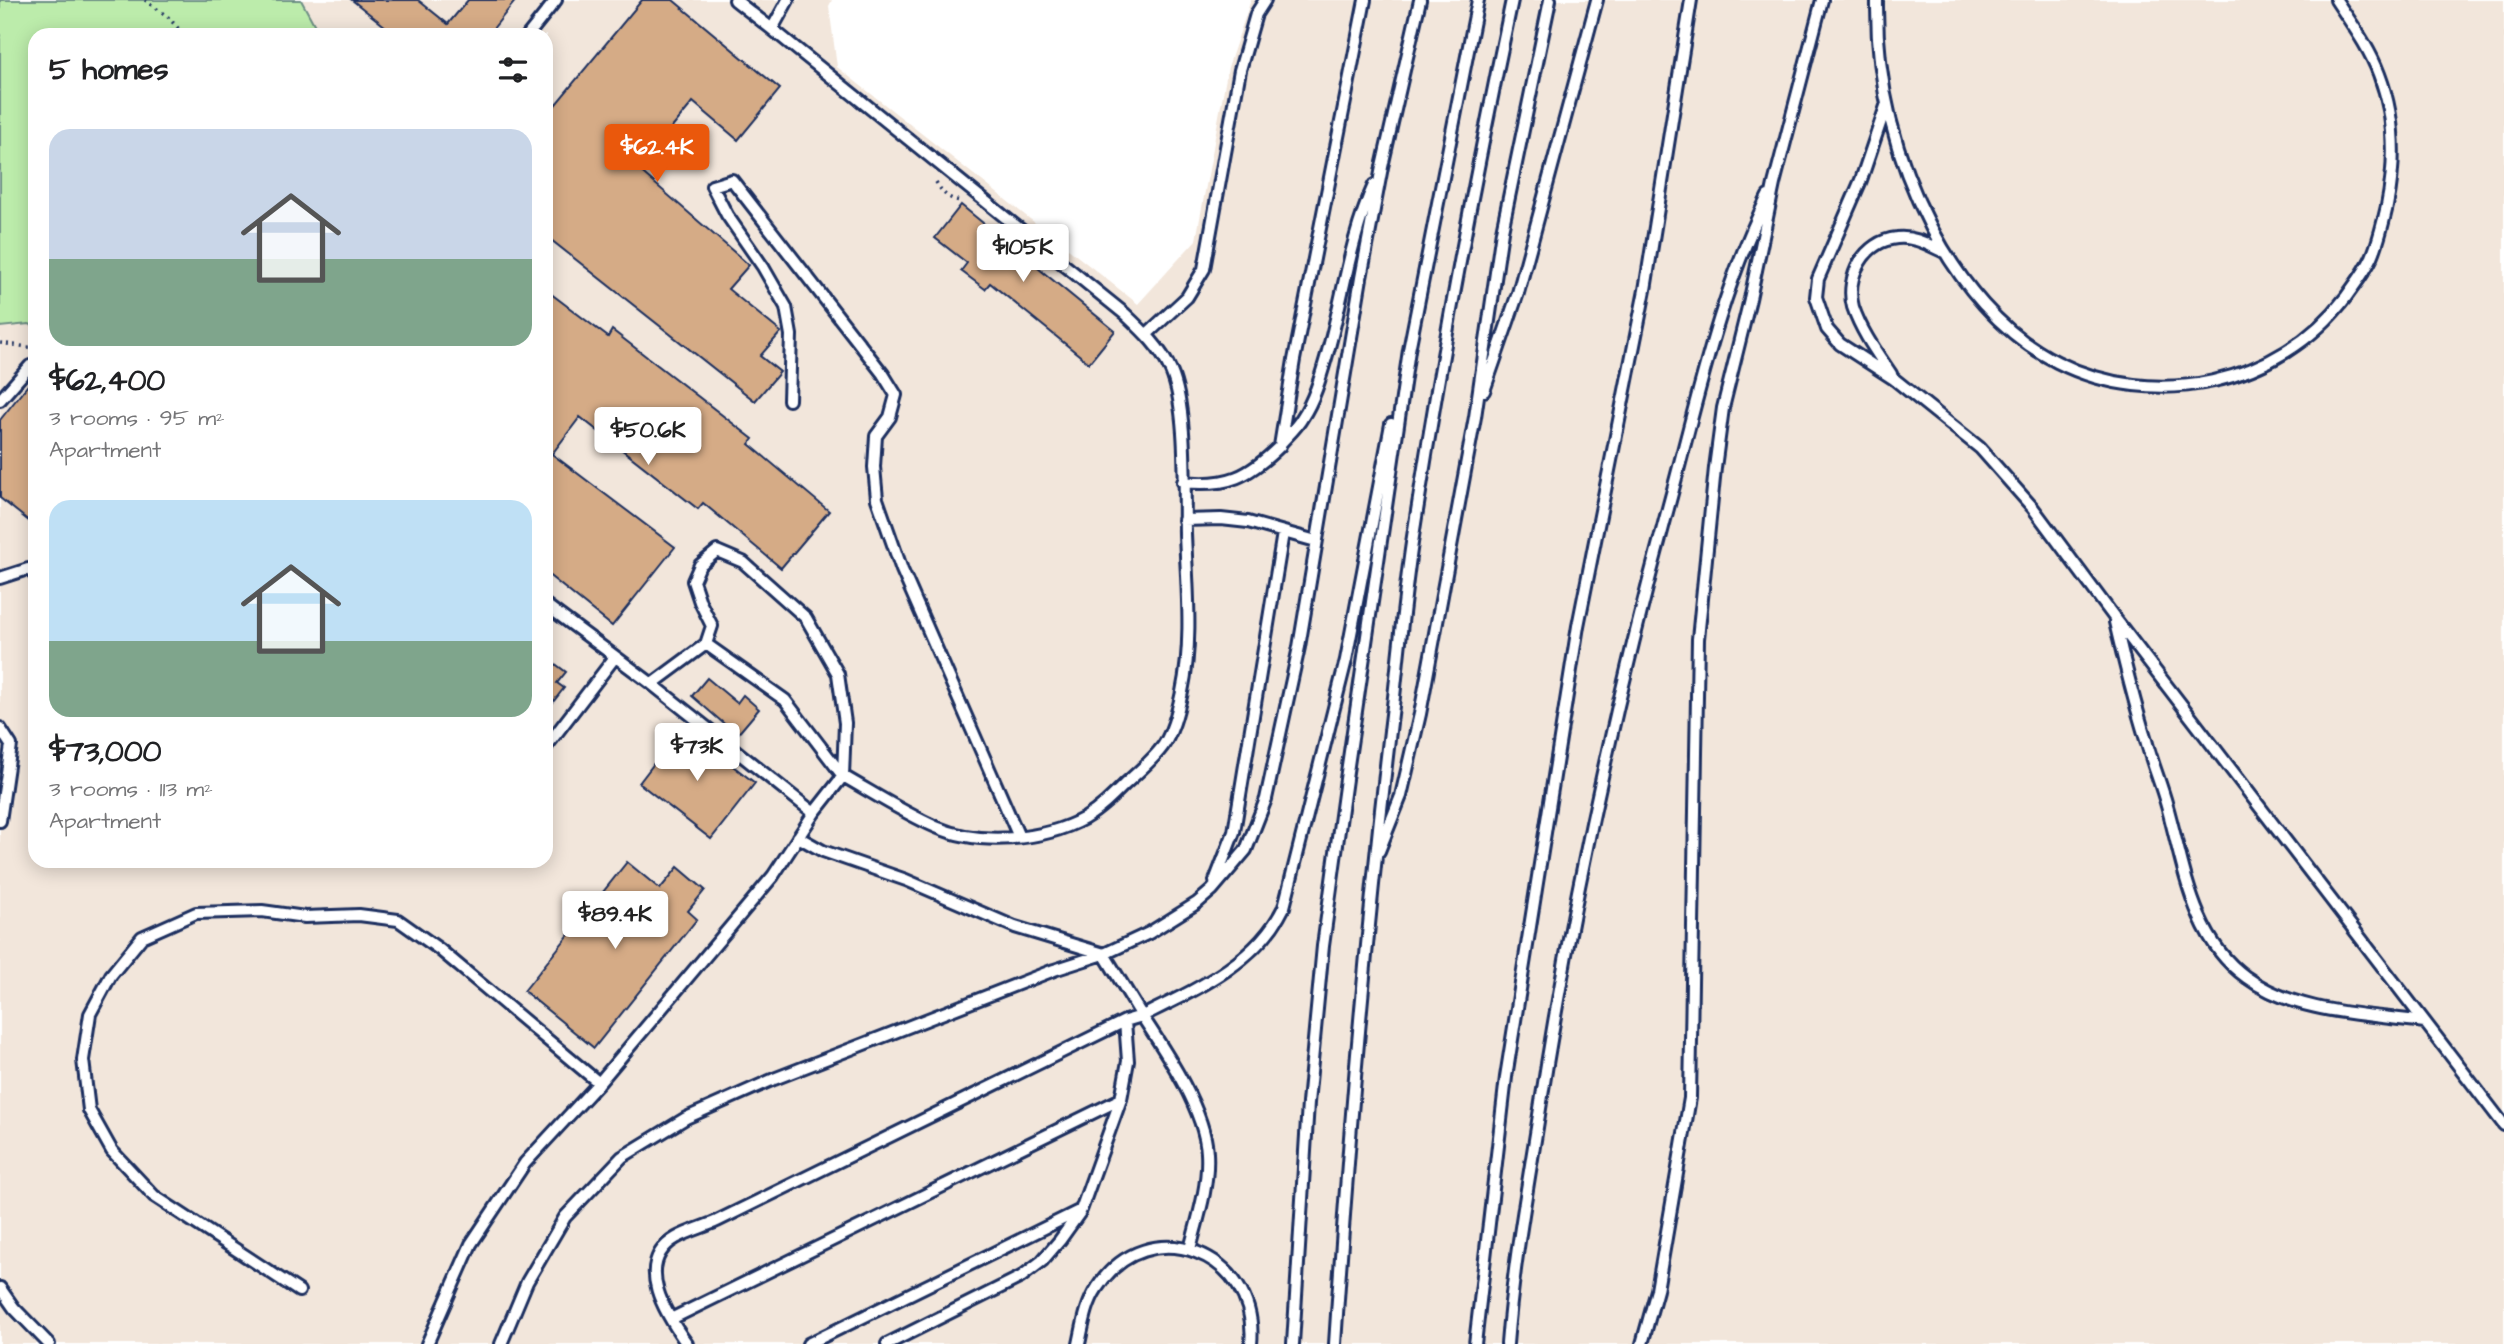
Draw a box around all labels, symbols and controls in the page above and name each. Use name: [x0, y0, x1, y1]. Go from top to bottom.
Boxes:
text: 5 homes: [49, 49, 169, 91]
icon: filters: [494, 51, 532, 89]
pin: $62.4K: [600, 124, 714, 184]
text: $62.4K: [620, 131, 694, 163]
icon: home: [228, 175, 354, 301]
pin: $105K: [974, 224, 1072, 284]
text: $105K: [993, 231, 1053, 263]
text: $62,400: [49, 360, 165, 402]
text: 3 rooms · 95 m²: [49, 402, 225, 434]
pin: $50.6K: [591, 407, 705, 467]
text: $50.6K: [610, 414, 686, 446]
text: Apartment: [49, 434, 161, 466]
icon: home: [228, 546, 354, 672]
pin: $73K: [656, 724, 738, 783]
text: $73K: [671, 730, 723, 762]
text: $73,000: [49, 731, 162, 773]
text: 3 rooms · 113 m²: [49, 773, 213, 805]
text: Apartment: [49, 805, 161, 837]
pin: $89.4K: [558, 892, 672, 951]
text: $89.4K: [578, 898, 652, 930]

